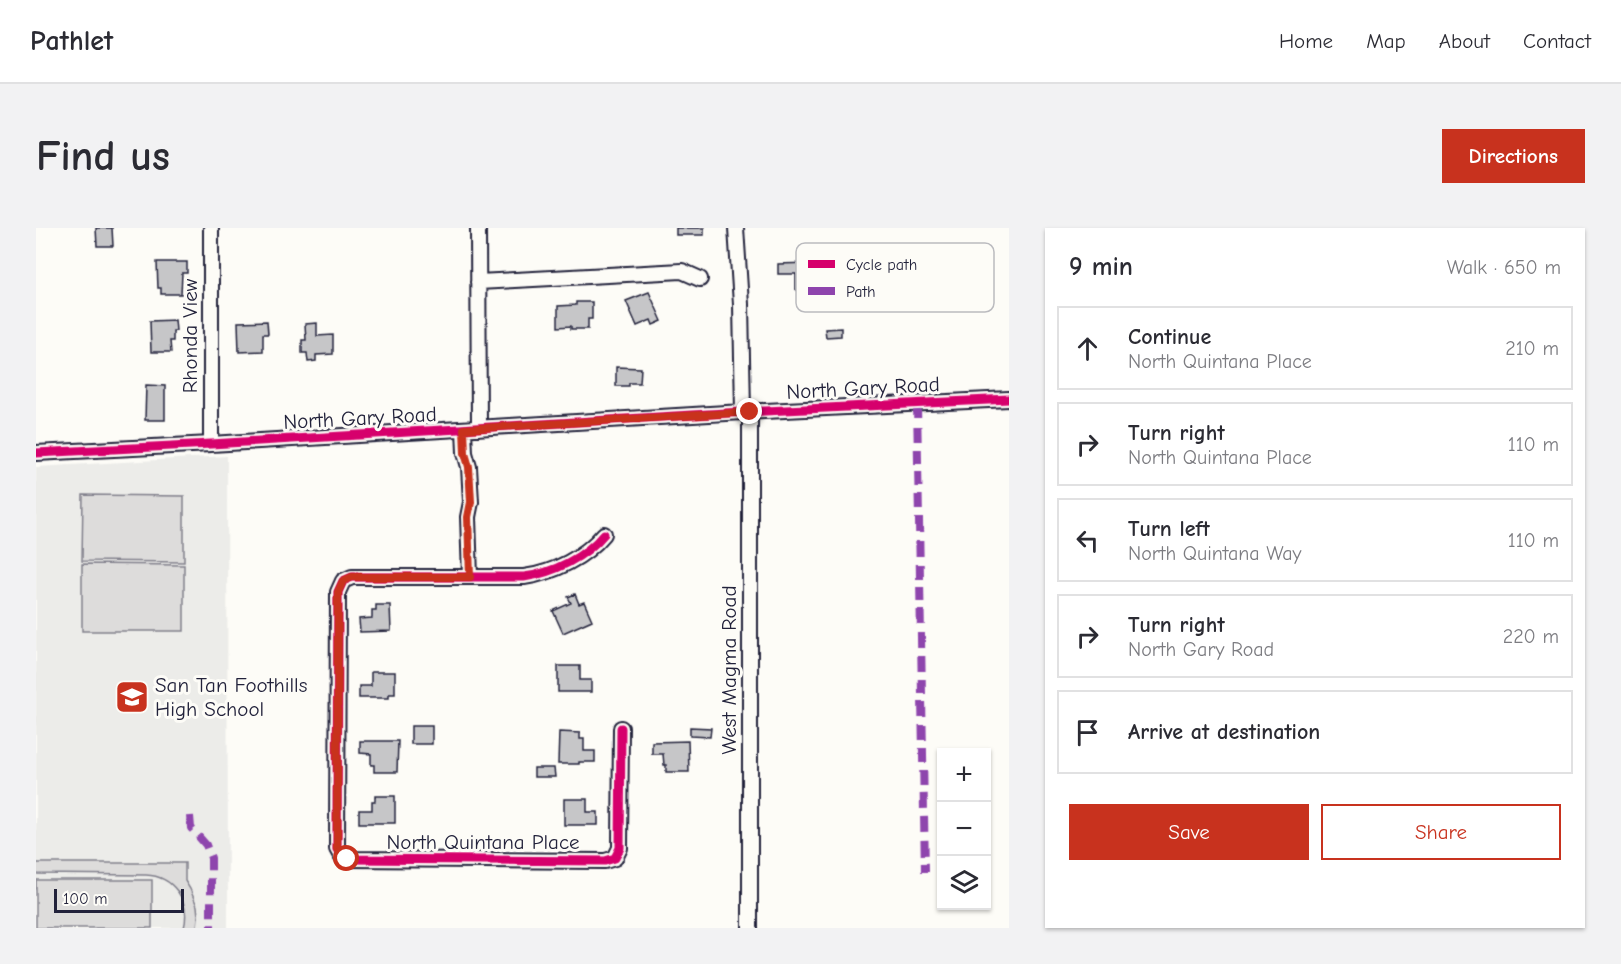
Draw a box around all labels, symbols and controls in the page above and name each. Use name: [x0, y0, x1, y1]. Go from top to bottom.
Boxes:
text: Pathlet: [30, 25, 113, 57]
text: Home: [1279, 29, 1333, 53]
text: Map: [1366, 29, 1406, 53]
text: About: [1439, 29, 1490, 53]
text: Contact: [1523, 29, 1591, 53]
button: Directions: [1442, 129, 1585, 183]
text: Find us: [36, 132, 170, 181]
legend: [796, 243, 994, 312]
text: 9 min: [1069, 252, 1133, 282]
text: Cycle path: [846, 256, 917, 274]
text: Walk · 650 m: [1447, 256, 1561, 279]
street label: Rhonda View: [178, 278, 202, 393]
text: Path: [846, 283, 876, 301]
text: Continue: [1128, 324, 1211, 350]
icon: ahead: [1071, 332, 1104, 365]
text: 210 m: [1505, 337, 1559, 360]
text: North Quintana Place: [1128, 350, 1312, 373]
street label: North Gary Road: [786, 372, 940, 404]
route end: [736, 398, 762, 424]
street label: North Gary Road: [283, 402, 437, 434]
text: Turn right: [1128, 420, 1225, 446]
icon: right: [1071, 428, 1104, 461]
text: 110 m: [1508, 433, 1559, 456]
text: North Quintana Place: [1128, 446, 1312, 469]
text: Turn left: [1128, 516, 1210, 542]
icon: left: [1071, 524, 1104, 557]
text: 110 m: [1508, 529, 1559, 552]
text: North Quintana Way: [1128, 542, 1302, 565]
street label: West Magma Road: [717, 585, 741, 755]
text: Turn right: [1128, 612, 1225, 638]
icon: right: [1071, 620, 1104, 653]
text: 220 m: [1503, 625, 1559, 648]
text: North Gary Road: [1128, 638, 1274, 661]
place label: San Tan Foothills High School: [155, 673, 307, 721]
school or university icon: San Tan Foothills High School: [114, 679, 150, 715]
icon: arrive: [1071, 716, 1104, 749]
text: Arrive at destination: [1128, 719, 1320, 745]
map controls: [937, 748, 991, 910]
button: +: [937, 748, 991, 802]
button: −: [937, 802, 991, 856]
button: Save: [1069, 804, 1309, 860]
button: Share: [1321, 804, 1561, 860]
street label: North Quintana Place: [386, 830, 580, 854]
route start: [333, 845, 359, 871]
button: layers: [937, 856, 991, 910]
scale bar: [54, 886, 184, 914]
text: 100 m: [63, 890, 107, 908]

